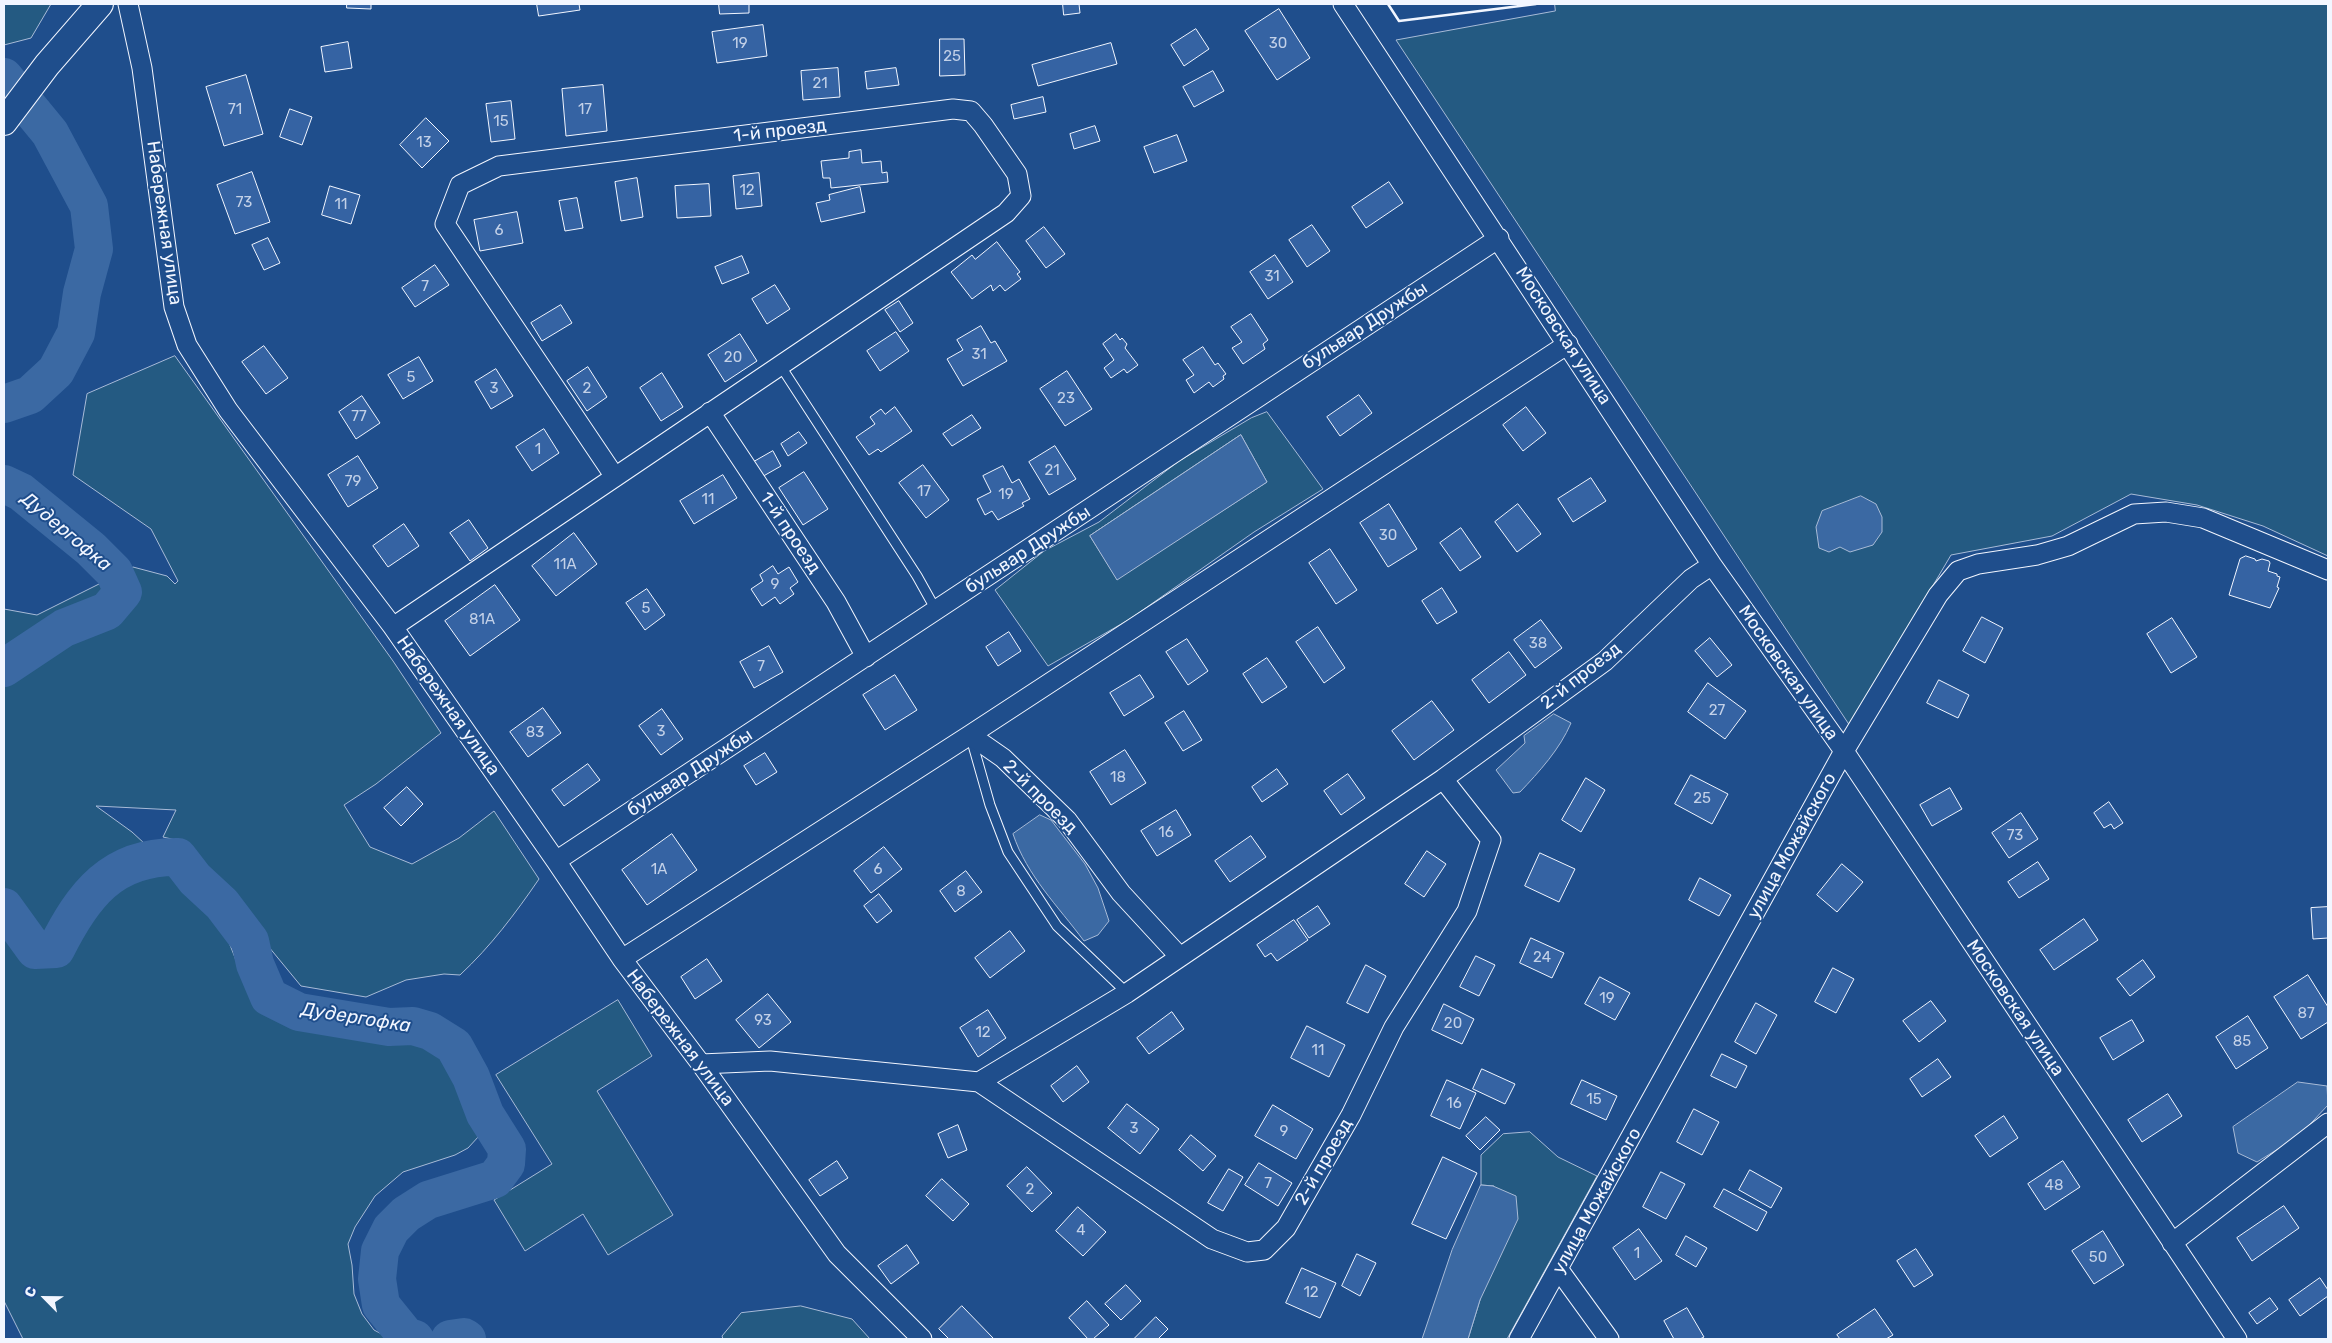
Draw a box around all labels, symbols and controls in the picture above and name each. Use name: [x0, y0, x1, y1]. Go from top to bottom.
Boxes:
house number: 19: [732, 35, 748, 53]
house number: 30: [1269, 35, 1287, 53]
house number: 25: [943, 48, 961, 66]
house number: 21: [812, 75, 828, 93]
house number: 71: [228, 101, 242, 119]
house number: 17: [578, 101, 592, 119]
house number: 15: [493, 113, 509, 131]
street label: 1-й проезд: [732, 115, 828, 147]
house number: 13: [416, 134, 432, 152]
street label: Набережная улица: [142, 140, 186, 306]
house number: 12: [739, 182, 755, 200]
house number: 73: [236, 194, 252, 212]
house number: 11: [335, 196, 347, 214]
house number: 6: [494, 222, 504, 240]
street label: Московская улица: [1510, 263, 1616, 409]
house number: 31: [1264, 268, 1280, 286]
street label: бульвар Дружбы: [1298, 277, 1432, 375]
house number: 7: [421, 278, 429, 296]
house number: 31: [971, 346, 987, 364]
house number: 20: [724, 349, 742, 367]
house number: 5: [407, 369, 415, 387]
house number: 3: [489, 380, 499, 398]
house number: 2: [583, 380, 591, 398]
house number: 23: [1057, 390, 1075, 408]
house number: 77: [351, 408, 367, 426]
house number: 1: [535, 441, 541, 459]
house number: 21: [1044, 462, 1060, 480]
house number: 79: [345, 473, 361, 491]
house number: 17: [917, 483, 931, 501]
house number: 19: [998, 486, 1014, 504]
water label: Дудергофка: [16, 488, 116, 576]
street label: 1-й проезд: [755, 488, 825, 578]
house number: 11: [702, 491, 714, 509]
street label: бульвар Дружбы: [961, 501, 1095, 599]
house number: 30: [1379, 527, 1397, 545]
house number: 11А: [554, 556, 576, 574]
house number: 9: [771, 576, 779, 594]
house number: 5: [642, 600, 650, 618]
street label: Московская улица: [1733, 601, 1843, 745]
house number: 81А: [469, 611, 495, 629]
street label: Набережная улица: [392, 632, 504, 780]
house number: 38: [1529, 635, 1547, 653]
street label: 2-й проезд: [1537, 638, 1625, 714]
house number: 7: [757, 658, 765, 676]
house number: 27: [1709, 702, 1725, 720]
house number: 3: [656, 723, 666, 741]
house number: 83: [526, 724, 544, 742]
street label: бульвар Дружбы: [623, 724, 757, 822]
street label: 2-й проезд: [998, 755, 1082, 839]
house number: 18: [1110, 769, 1126, 787]
street label: улица Можайского: [1743, 769, 1841, 923]
house number: 25: [1693, 790, 1711, 808]
house number: 16: [1158, 824, 1174, 842]
house number: 73: [2007, 827, 2023, 845]
house number: 1А: [651, 861, 667, 879]
house number: 6: [873, 861, 883, 879]
house number: 8: [956, 883, 966, 901]
street label: Московская улица: [1961, 936, 2069, 1080]
house number: 24: [1533, 949, 1551, 967]
street label: Набережная улица: [622, 965, 738, 1111]
house number: 19: [1599, 990, 1615, 1008]
water label: Дудергофка: [299, 998, 413, 1038]
house number: 87: [2297, 1005, 2315, 1023]
house number: 93: [754, 1012, 772, 1030]
house number: 20: [1444, 1015, 1462, 1033]
house number: 12: [975, 1024, 991, 1042]
house number: 85: [2233, 1033, 2251, 1051]
house number: 11: [1312, 1042, 1324, 1060]
house number: 15: [1586, 1091, 1602, 1109]
house number: 16: [1446, 1095, 1462, 1113]
street label: 2-й проезд: [1291, 1115, 1357, 1209]
house number: 3: [1129, 1120, 1139, 1138]
house number: 9: [1280, 1123, 1288, 1141]
street label: улица Можайского: [1548, 1124, 1646, 1278]
house number: 7: [1264, 1175, 1272, 1193]
house number: 48: [2045, 1177, 2063, 1195]
house number: 2: [1026, 1181, 1034, 1199]
house number: 4: [1076, 1222, 1086, 1240]
house number: 1: [1634, 1245, 1640, 1263]
house number: 50: [2089, 1249, 2107, 1267]
north arrow: [20, 1273, 70, 1323]
text: С: [21, 1284, 40, 1300]
house number: 12: [1303, 1284, 1319, 1302]

